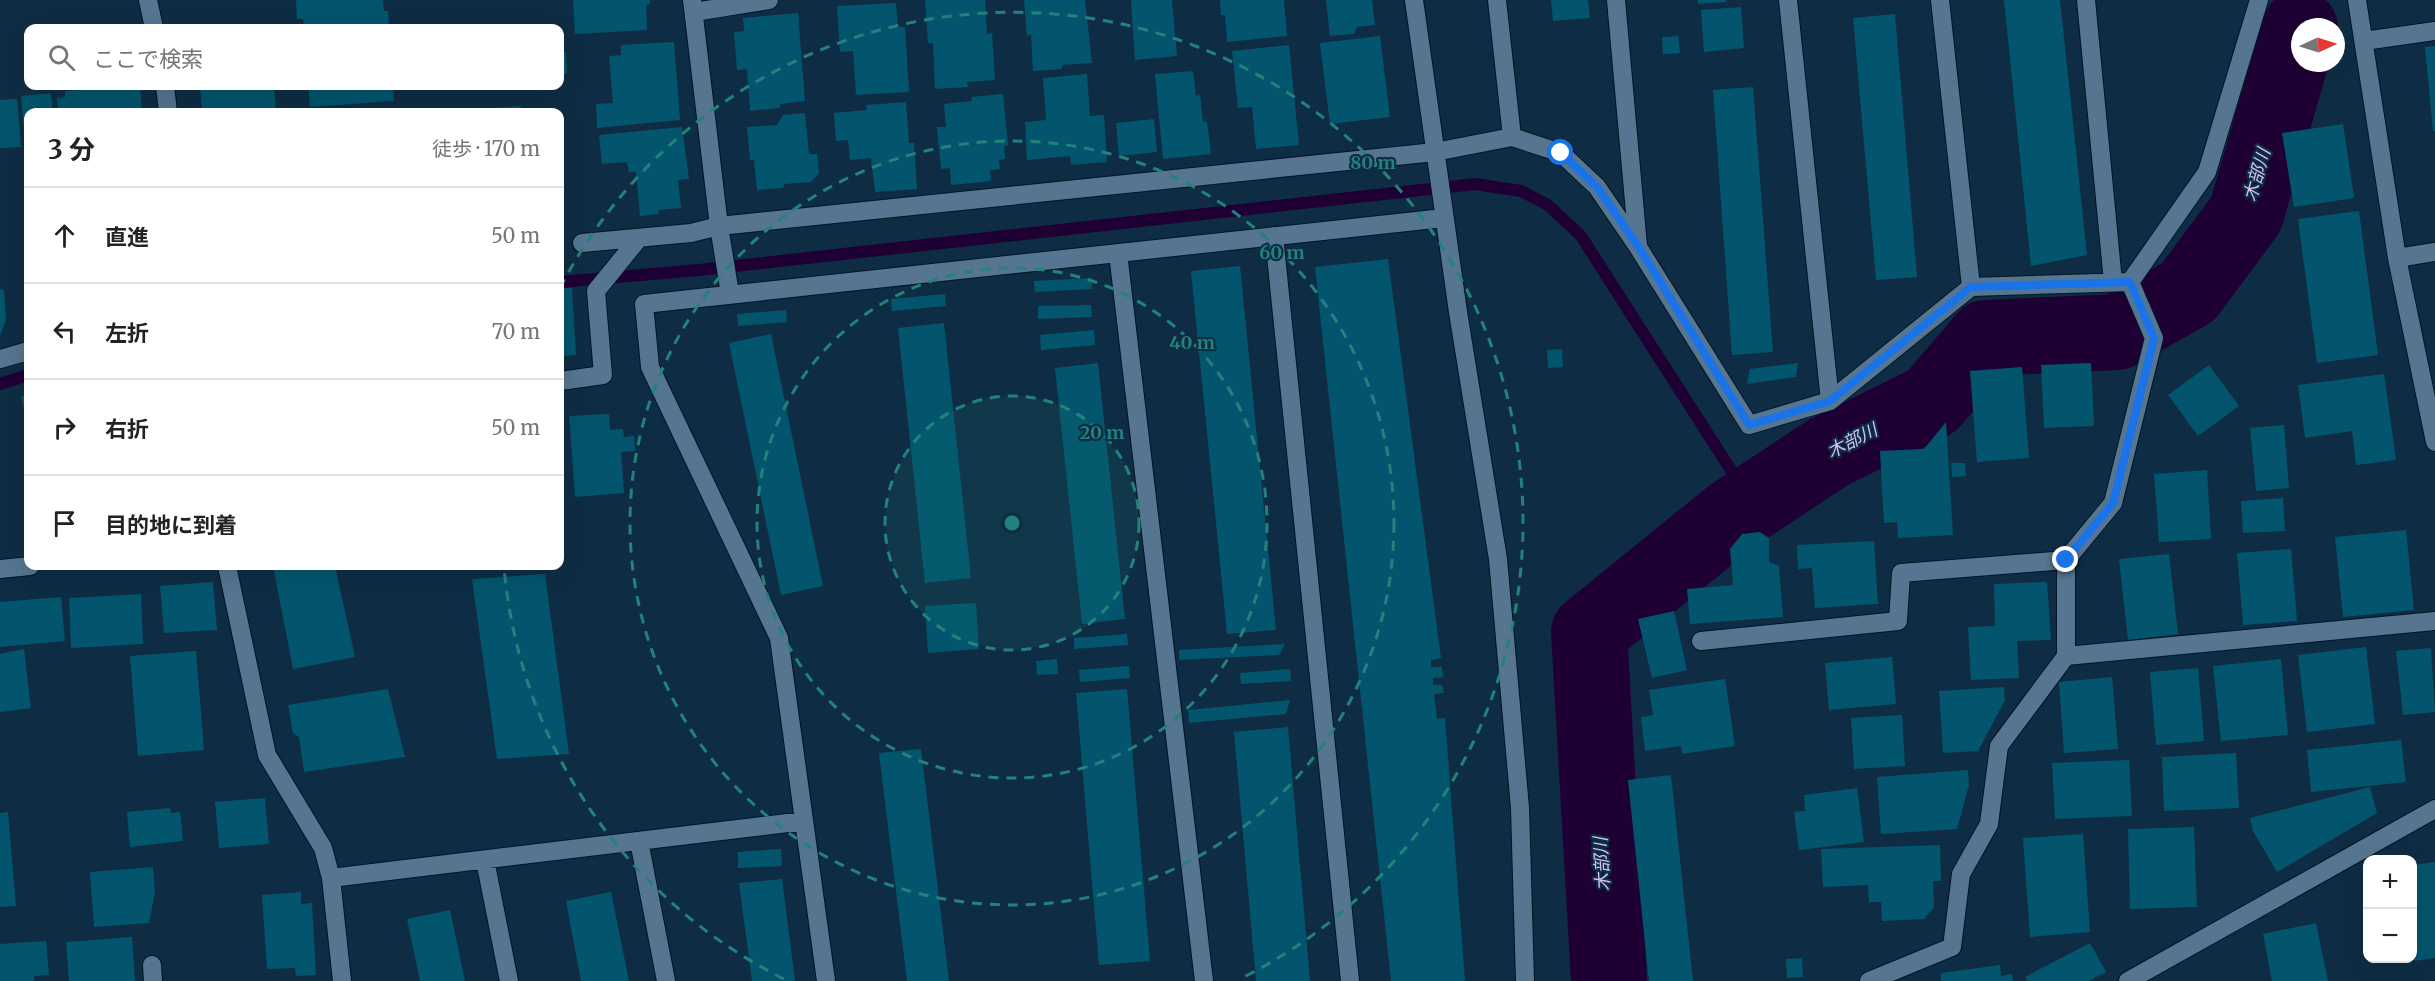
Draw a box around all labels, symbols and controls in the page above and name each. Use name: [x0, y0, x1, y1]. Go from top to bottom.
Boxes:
north arrow: [2291, 18, 2345, 72]
search box: [24, 24, 564, 90]
icon: search: [45, 41, 78, 74]
text: ここで検索: [93, 45, 203, 73]
text: 3 分: [48, 133, 95, 166]
text: 徒歩 · 170 m: [432, 136, 540, 161]
route start: [1547, 139, 1573, 165]
water label: 木部川: [2238, 144, 2276, 204]
text: 80 m: [1350, 151, 1396, 174]
icon: ahead: [48, 219, 81, 252]
text: 直進: [105, 223, 149, 251]
text: 50 m: [491, 223, 540, 248]
text: 60 m: [1259, 241, 1305, 264]
icon: left: [48, 315, 81, 348]
text: 左折: [105, 319, 149, 347]
text: 70 m: [492, 319, 540, 344]
text: 40 m: [1169, 331, 1215, 354]
icon: right: [48, 411, 81, 444]
text: 右折: [105, 415, 149, 443]
text: 50 m: [491, 415, 540, 440]
water label: 木部川: [1822, 417, 1883, 463]
text: 20 m: [1080, 421, 1124, 444]
icon: arrive: [48, 507, 81, 540]
text: 目的地に到着: [105, 511, 237, 539]
centre of rings: [1002, 513, 1022, 533]
route end: [2052, 546, 2078, 572]
water label: 木部川: [1588, 834, 1614, 892]
map controls: [2363, 855, 2417, 963]
button: +: [2363, 855, 2417, 909]
button: −: [2363, 909, 2417, 963]

